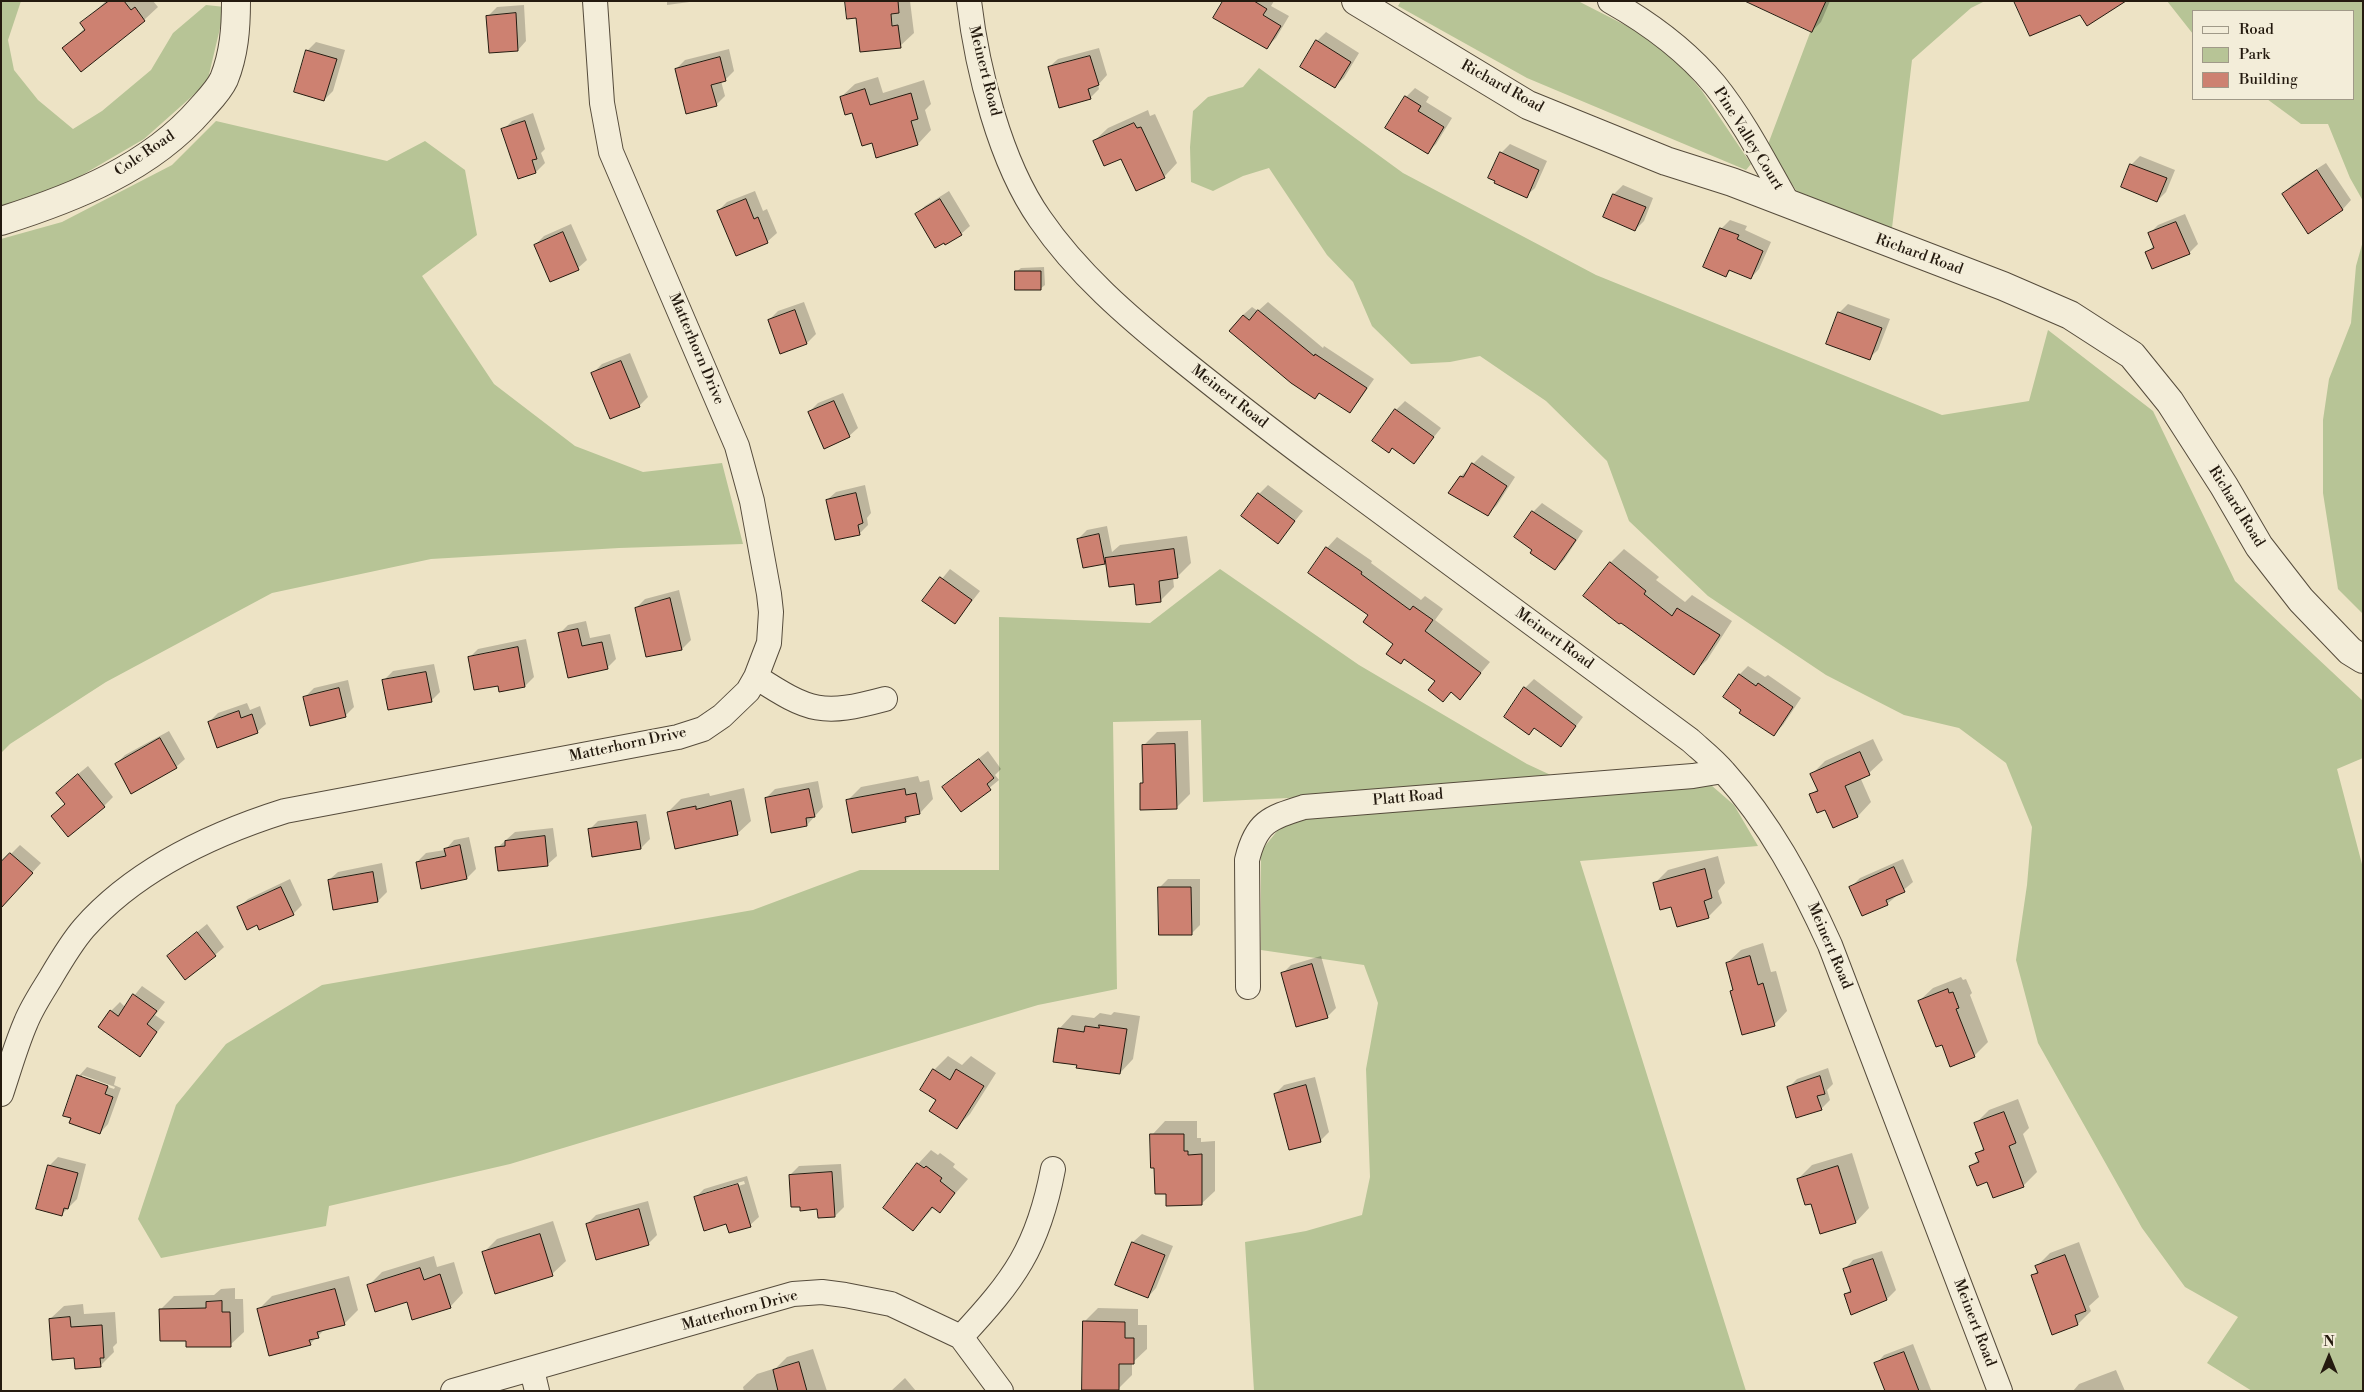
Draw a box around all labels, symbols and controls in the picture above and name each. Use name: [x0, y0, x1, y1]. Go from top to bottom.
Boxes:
legend: [2192, 10, 2354, 100]
text: Road: [2239, 20, 2274, 39]
street label: Meinert Road: [964, 24, 1004, 118]
text: Park: [2239, 45, 2270, 64]
street label: Richard Road: [1457, 57, 1547, 117]
text: Building: [2239, 70, 2298, 89]
street label: Pine Valley Court: [1709, 84, 1787, 194]
street label: Cole Road: [112, 127, 178, 181]
street label: Richard Road: [1873, 231, 1965, 279]
street label: Matterhorn Drive: [664, 290, 728, 408]
street label: Meinert Road: [1187, 361, 1271, 433]
street label: Richard Road: [2204, 463, 2268, 551]
street label: Meinert Road: [1511, 605, 1597, 673]
street label: Matterhorn Drive: [568, 724, 688, 766]
street label: Platt Road: [1372, 786, 1444, 810]
street label: Meinert Road: [1803, 900, 1855, 992]
street label: Meinert Road: [1949, 1277, 1999, 1369]
street label: Matterhorn Drive: [680, 1287, 800, 1335]
north arrow: [2304, 1332, 2354, 1382]
text: N: [2323, 1333, 2335, 1351]

